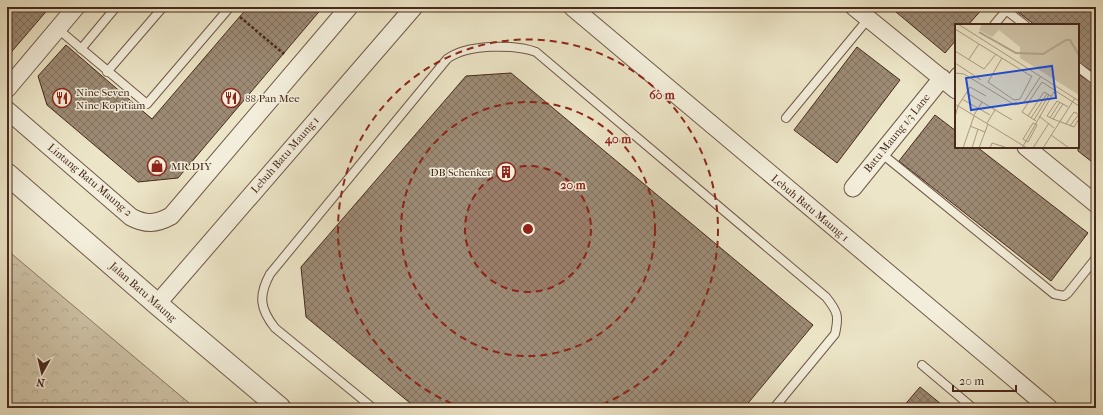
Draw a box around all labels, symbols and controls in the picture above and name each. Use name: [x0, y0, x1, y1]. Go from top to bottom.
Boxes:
inset map: [955, 24, 1079, 148]
place label: Nine Seven Nine Kopitiam: [76, 86, 146, 112]
restaurant icon: Nine Seven Nine Kopitiam: [51, 87, 73, 109]
restaurant icon: 88 Pan Mee: [220, 87, 242, 109]
text: 60 m: [649, 88, 676, 102]
street label: Batu Maung 1/3 Lane: [861, 91, 933, 175]
place label: 88 Pan Mee: [245, 92, 300, 105]
street label: Lebuh Batu Maung 1: [248, 114, 322, 196]
text: 40 m: [604, 132, 632, 147]
street label: Lintang Batu Maung 2: [45, 141, 135, 219]
shop icon: MR.DIY: [146, 155, 168, 177]
place label: MR.DIY: [171, 160, 212, 173]
building icon: DB Schenker: [495, 161, 517, 183]
place label: DB Schenker: [430, 166, 492, 179]
street label: Lebuh Batu Maung 1: [769, 172, 851, 244]
text: 20 m: [560, 178, 587, 192]
centre of rings: [521, 222, 535, 236]
street label: Jalan Batu Maung: [106, 259, 179, 325]
north arrow: [22, 353, 62, 393]
scale bar: [953, 367, 1016, 393]
text: 20 m: [959, 374, 984, 388]
text: N: [35, 375, 46, 389]

